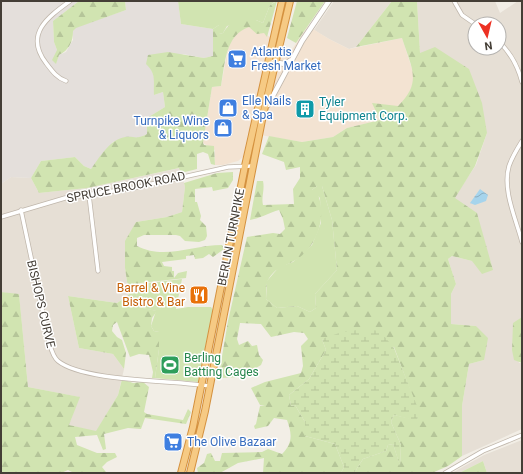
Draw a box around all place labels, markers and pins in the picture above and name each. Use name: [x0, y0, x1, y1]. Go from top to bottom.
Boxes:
place label: Atlantis Fresh Market: [251, 45, 321, 73]
supermarket icon: Atlantis Fresh Market: [226, 48, 248, 70]
place label: Elle Nails & Spa: [242, 94, 291, 122]
place label: Tyler Equipment Corp.: [319, 95, 408, 123]
shop icon: Elle Nails & Spa: [217, 97, 239, 119]
building icon: Tyler Equipment Corp.: [294, 98, 316, 120]
place label: Turnpike Wine & Liquors: [134, 114, 209, 142]
shop icon: Turnpike Wine & Liquors: [212, 117, 234, 139]
place label: Barrel & Vine Bistro & Bar: [117, 281, 185, 309]
restaurant icon: Barrel & Vine Bistro & Bar: [188, 284, 210, 306]
place label: Berling Batting Cages: [184, 351, 259, 379]
sports icon: Berling Batting Cages: [159, 354, 181, 376]
supermarket icon: The Olive Bazaar: [162, 431, 184, 453]
place label: The Olive Bazaar: [187, 435, 276, 449]

